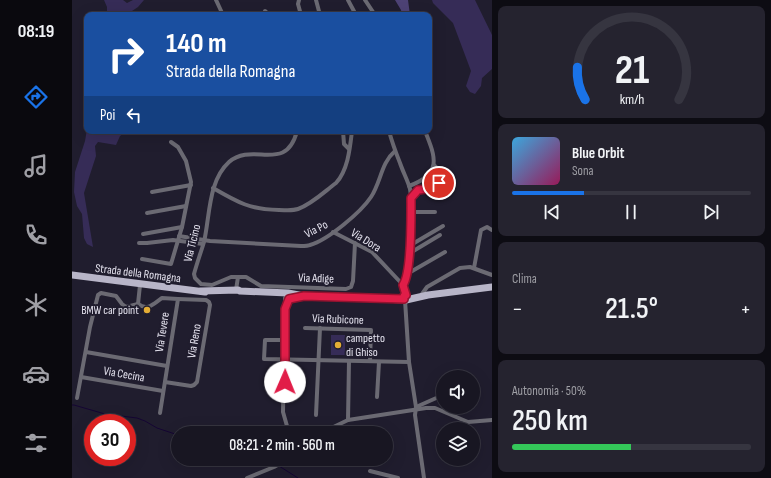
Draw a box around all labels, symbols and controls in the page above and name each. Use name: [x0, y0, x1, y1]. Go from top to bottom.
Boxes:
text: 08:19: [18, 21, 54, 42]
text: 140 m: [166, 27, 227, 60]
icon: right: [100, 28, 152, 80]
text: 21: [614, 46, 649, 95]
text: Strada della Romagna: [166, 61, 295, 82]
icon: directions: [22, 83, 50, 111]
text: km/h: [619, 91, 644, 108]
icon: left: [123, 104, 145, 126]
text: Poi: [100, 106, 115, 125]
text: Blue Orbit: [572, 144, 624, 163]
icon: music: [22, 152, 50, 180]
text: Sona: [572, 163, 594, 179]
pin: [422, 166, 456, 200]
icon: arrive: [428, 172, 450, 194]
icon: previous: [541, 201, 563, 223]
icon: pause: [620, 201, 642, 223]
icon: next: [700, 201, 722, 223]
street label: Via Po: [302, 217, 330, 242]
icon: phone: [22, 221, 50, 249]
street label: Via Ticino: [181, 223, 204, 264]
street label: Via Dora: [348, 225, 384, 256]
street label: Strada della Romagna: [94, 261, 182, 286]
street label: Via Adige: [298, 270, 334, 287]
text: Clima: [512, 271, 537, 287]
icon: climate: [22, 291, 50, 319]
text: 21.5°: [605, 291, 658, 327]
text: −: [512, 296, 523, 323]
text: +: [740, 296, 751, 323]
place label: BMW car point: [81, 303, 139, 318]
marker: BMW car point: [142, 305, 152, 315]
street label: Via Tevere: [152, 311, 173, 353]
street label: Via Rubicone: [312, 311, 364, 328]
street label: Via Reno: [184, 323, 205, 359]
place label: campetto di Ghiso: [346, 331, 385, 360]
marker: campetto di Ghiso: [333, 340, 343, 350]
icon: car: [22, 360, 50, 388]
position arrow: [264, 361, 306, 403]
street label: Via Cecina: [102, 364, 146, 386]
map controls: [436, 370, 480, 466]
button: sound: [436, 370, 480, 414]
text: Autonomia · 50%: [512, 383, 586, 399]
text: 250 km: [512, 403, 588, 439]
speed limit sign: 30: [84, 414, 136, 466]
button: layers: [436, 422, 480, 466]
icon: filters: [22, 429, 50, 457]
text: 08:21 · 2 min · 560 m: [229, 436, 335, 455]

